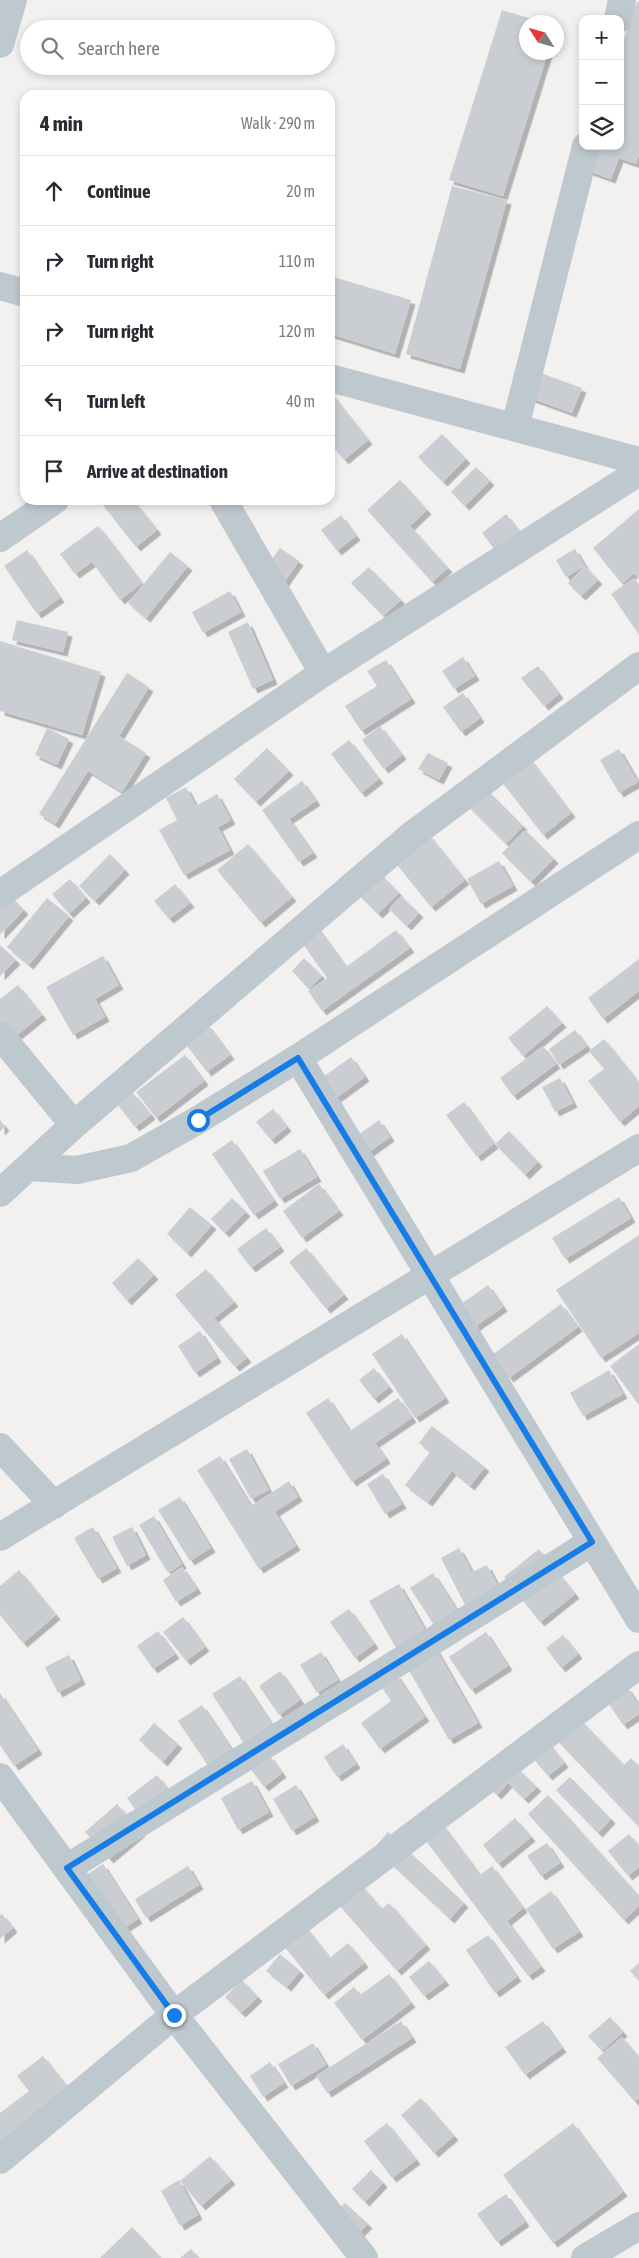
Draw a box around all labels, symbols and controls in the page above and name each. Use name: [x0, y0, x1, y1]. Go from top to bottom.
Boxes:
north arrow: [519, 15, 564, 60]
map controls: [579, 15, 624, 150]
button: +: [579, 15, 624, 60]
search box: [20, 20, 335, 75]
icon: search: [38, 34, 66, 62]
text: Search here: [78, 37, 160, 59]
button: −: [579, 60, 624, 105]
button: layers: [579, 105, 624, 150]
text: 4 min: [40, 111, 83, 135]
text: Walk · 290 m: [241, 114, 315, 132]
icon: ahead: [40, 177, 68, 205]
text: Continue: [87, 180, 151, 202]
text: 20 m: [286, 182, 315, 200]
icon: right: [40, 247, 68, 275]
text: Turn right: [87, 250, 154, 272]
text: 110 m: [279, 252, 315, 270]
icon: right: [40, 317, 68, 345]
text: Turn right: [87, 320, 154, 342]
text: 120 m: [279, 322, 315, 340]
icon: left: [40, 387, 68, 415]
text: Turn left: [87, 390, 145, 412]
text: 40 m: [286, 392, 315, 410]
icon: arrive: [40, 457, 68, 485]
text: Arrive at destination: [87, 460, 228, 482]
route start: [187, 1109, 210, 1132]
route end: [163, 2004, 186, 2027]

